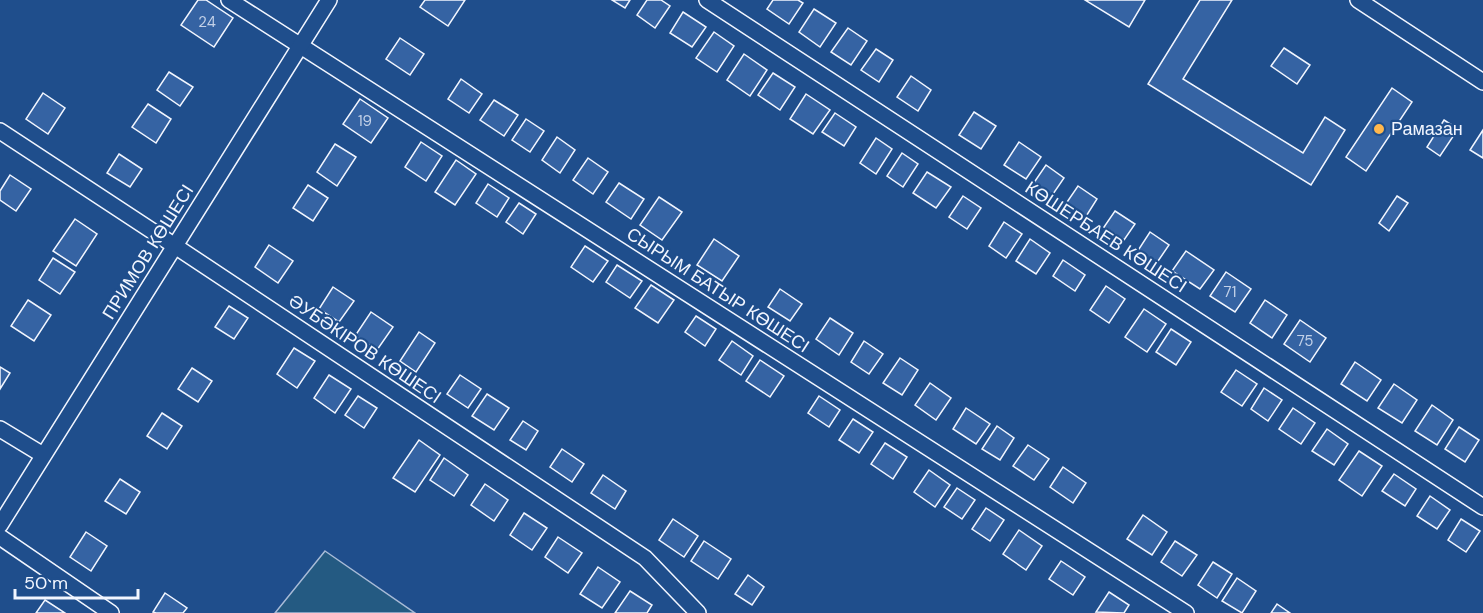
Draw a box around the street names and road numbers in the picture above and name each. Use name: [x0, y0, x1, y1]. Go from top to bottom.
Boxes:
street label: КӨШЕРБАЕВ КӨШЕСІ: [1021, 176, 1191, 298]
street label: ПРИМОВ КӨШЕСІ: [97, 180, 199, 324]
street label: СЫРЫМ БАТЫР КӨШЕСІ: [622, 222, 814, 358]
street label: ӘУБӘКІРОВ КӨШЕСІ: [284, 289, 446, 409]

